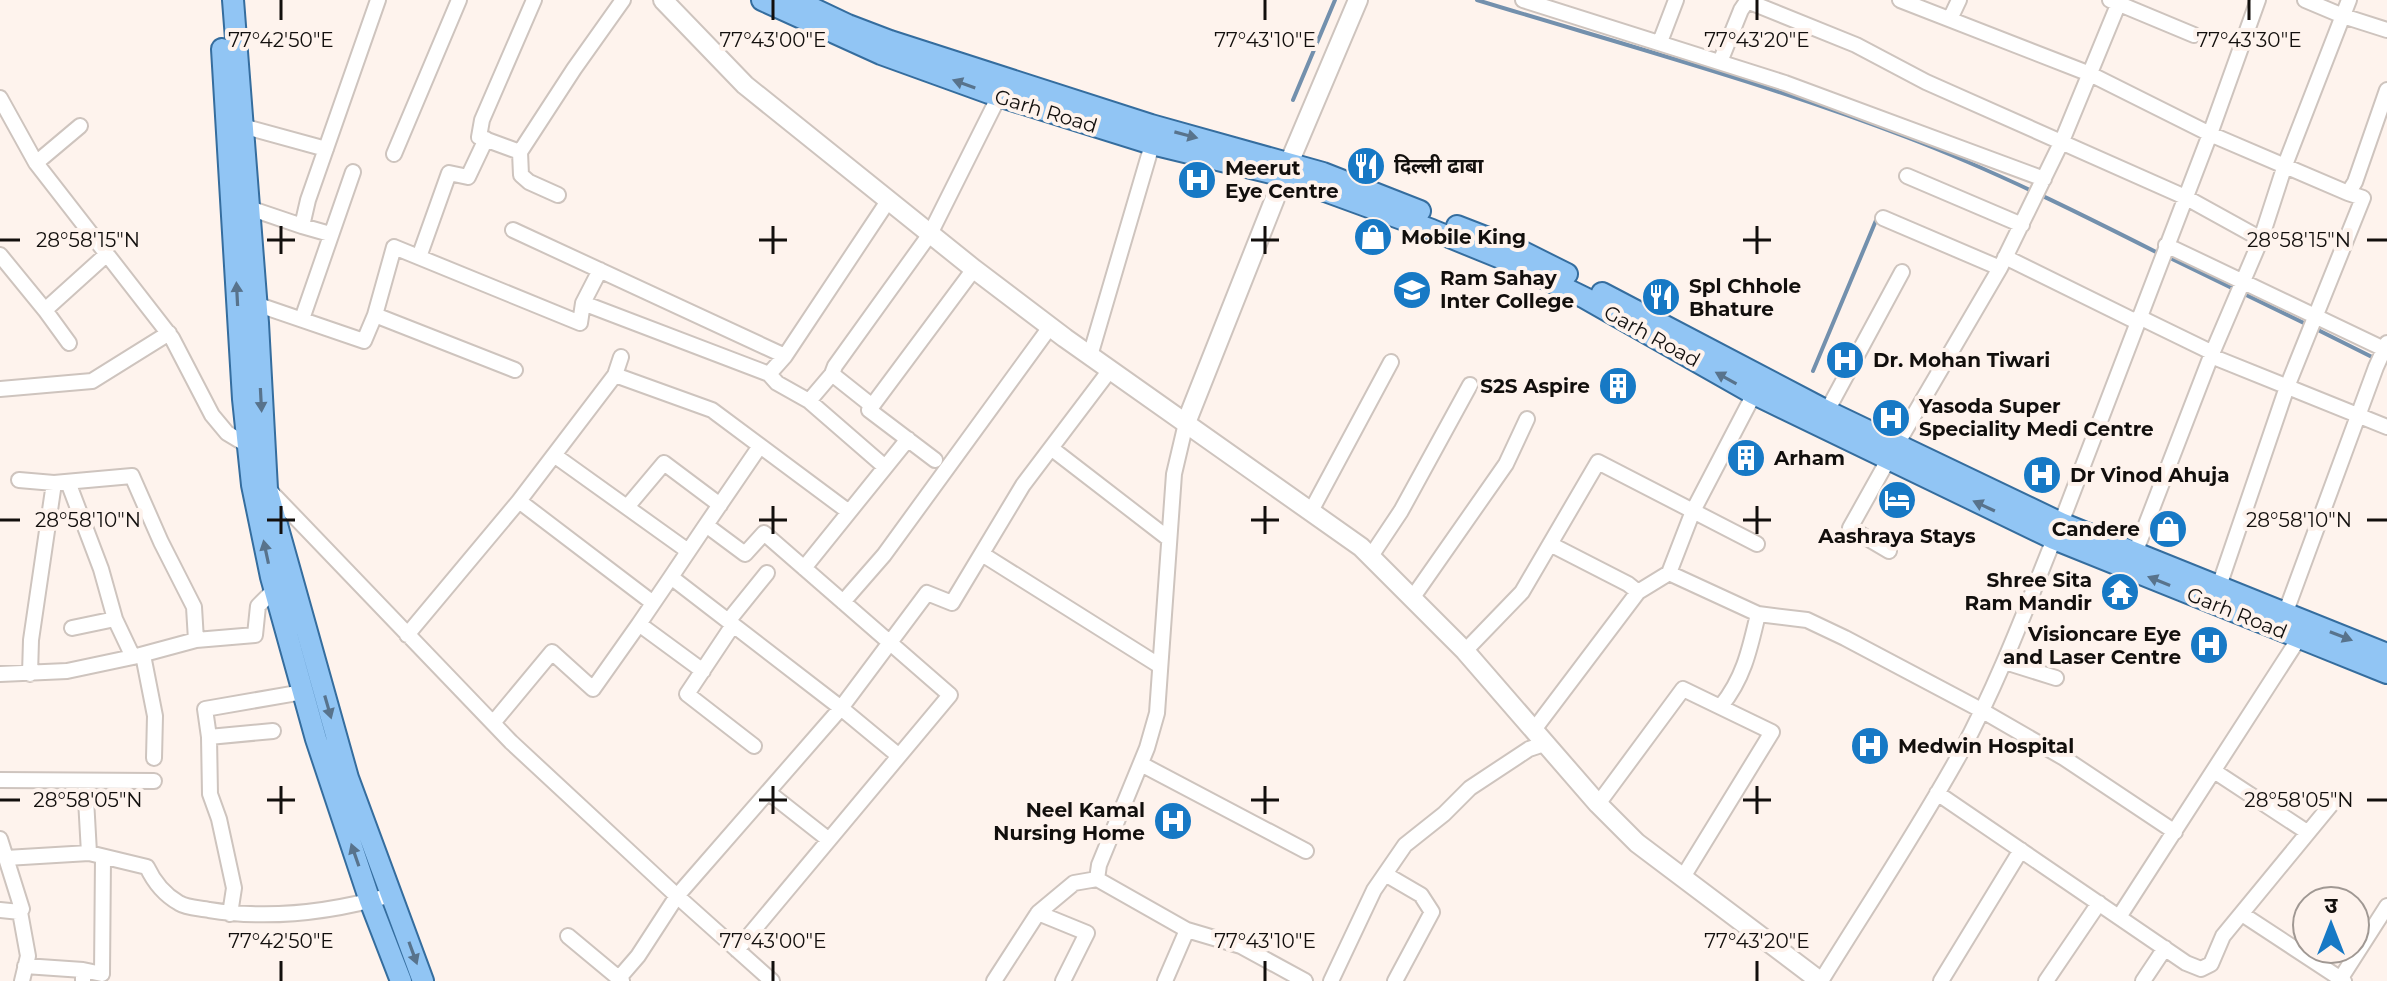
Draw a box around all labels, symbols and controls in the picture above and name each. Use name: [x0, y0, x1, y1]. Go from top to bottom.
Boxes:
text: 77°42'50"E: [228, 28, 334, 52]
text: 77°43'00"E: [720, 28, 826, 52]
text: 77°43'10"E: [1214, 28, 1316, 52]
text: 77°43'20"E: [1704, 28, 1810, 52]
text: 77°43'30"E: [2196, 28, 2302, 52]
one-way arrow: [952, 77, 976, 90]
street label: Garh Road: [992, 84, 1100, 138]
one-way arrow: [1174, 129, 1199, 141]
restaurant icon: दिल्ली ढाबा: [1345, 145, 1387, 187]
place label: दिल्ली ढाबा: [1394, 154, 1484, 178]
place label: Meerut Eye Centre: [1225, 156, 1339, 203]
hospital icon: Meerut Eye Centre: [1176, 159, 1218, 201]
shop icon: Mobile King: [1352, 216, 1394, 258]
place label: Mobile King: [1401, 225, 1526, 249]
text: 28°58'15"N: [36, 228, 140, 252]
text: 28°58'15"N: [2247, 228, 2351, 252]
place label: Ram Sahay Inter College: [1440, 266, 1574, 313]
school or university icon: Ram Sahay Inter College: [1391, 269, 1433, 311]
place label: Spl Chhole Bhature: [1689, 274, 1801, 321]
restaurant icon: Spl Chhole Bhature: [1640, 276, 1682, 318]
one-way arrow: [230, 281, 243, 306]
street label: Garh Road: [1600, 300, 1704, 372]
hospital icon: Dr. Mohan Tiwari: [1824, 339, 1866, 381]
place label: Dr. Mohan Tiwari: [1873, 348, 2050, 372]
building icon: S2S Aspire: [1597, 365, 1639, 407]
one-way arrow: [1715, 371, 1737, 385]
place label: S2S Aspire: [1480, 374, 1590, 398]
one-way arrow: [255, 388, 268, 413]
place label: Yasoda Super Speciality Medi Centre: [1918, 394, 2154, 441]
hospital icon: Yasoda Super Speciality Medi Centre: [1870, 397, 1912, 439]
building icon: Arham: [1725, 437, 1767, 479]
place label: Arham: [1773, 446, 1845, 470]
hospital icon: Dr Vinod Ahuja: [2021, 454, 2063, 496]
place label: Dr Vinod Ahuja: [2070, 463, 2230, 487]
hotel icon: Aashraya Stays: [1876, 479, 1918, 521]
one-way arrow: [1972, 499, 1996, 513]
text: 28°58'10"N: [35, 508, 141, 532]
shop icon: Candere: [2147, 508, 2189, 550]
text: 28°58'10"N: [2246, 508, 2352, 532]
place label: Candere: [2052, 517, 2140, 541]
place label: Aashraya Stays: [1817, 524, 1976, 548]
one-way arrow: [259, 540, 272, 565]
place label: Shree Sita Ram Mandir: [1965, 568, 2092, 615]
temple icon: Shree Sita Ram Mandir: [2099, 571, 2141, 613]
one-way arrow: [2147, 575, 2171, 588]
street label: Garh Road: [2183, 582, 2291, 644]
place label: Visioncare Eye and Laser Centre: [2003, 622, 2181, 669]
hospital icon: Visioncare Eye and Laser Centre: [2188, 624, 2230, 666]
one-way arrow: [2329, 630, 2353, 643]
one-way arrow: [322, 696, 335, 720]
hospital icon: Medwin Hospital: [1849, 725, 1891, 767]
place label: Medwin Hospital: [1898, 734, 2074, 758]
text: 28°58'05"N: [33, 788, 143, 812]
text: 28°58'05"N: [2244, 788, 2354, 812]
place label: Neel Kamal Nursing Home: [993, 798, 1145, 845]
hospital icon: Neel Kamal Nursing Home: [1152, 800, 1194, 842]
one-way arrow: [349, 843, 361, 867]
north arrow: [2291, 885, 2371, 965]
text: उ: [2325, 892, 2339, 919]
text: 77°42'50"E: [228, 929, 334, 953]
text: 77°43'00"E: [720, 929, 826, 953]
text: 77°43'10"E: [1214, 929, 1316, 953]
text: 77°43'20"E: [1704, 929, 1810, 953]
one-way arrow: [407, 941, 420, 965]

